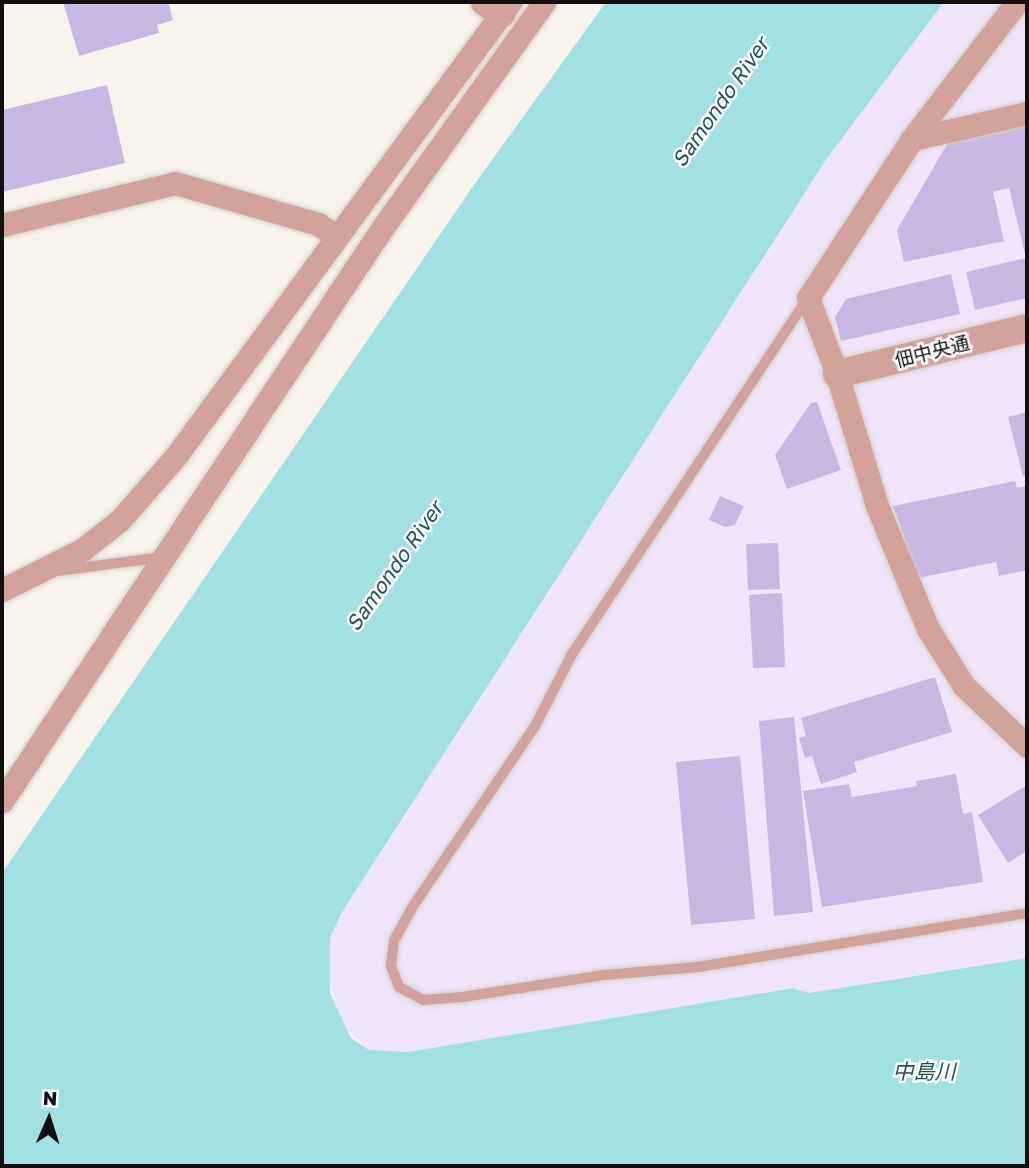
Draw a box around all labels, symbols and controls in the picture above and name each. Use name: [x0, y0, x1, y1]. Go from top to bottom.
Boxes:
water label: Samondo River: [666, 33, 774, 171]
street label: 佃中央通: [892, 331, 972, 371]
water label: Samondo River: [340, 497, 448, 635]
water label: 中島川: [893, 1058, 955, 1084]
north arrow: [14, 1084, 84, 1154]
text: N: [42, 1086, 58, 1109]

